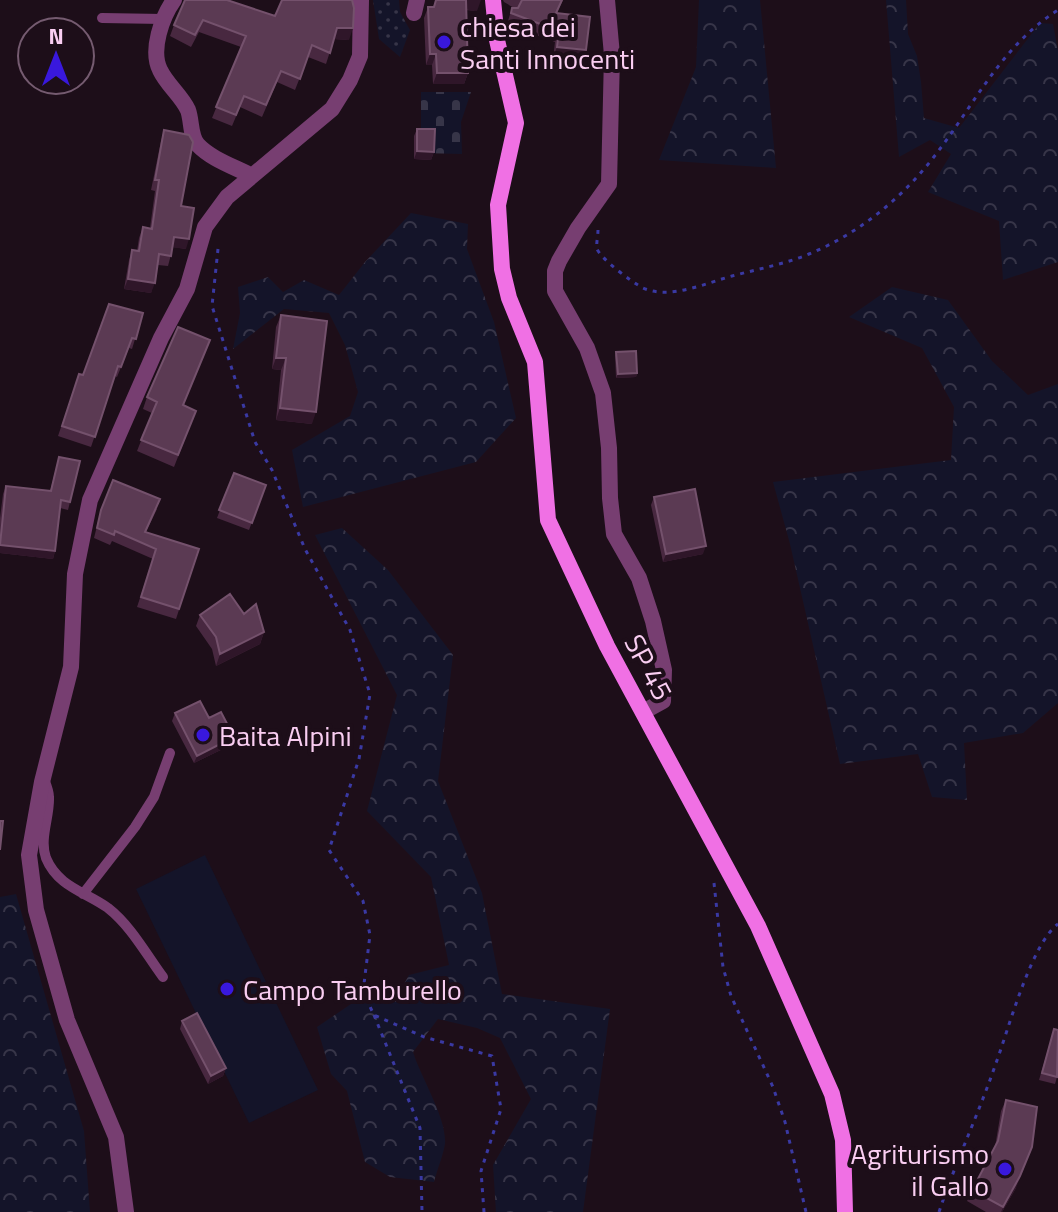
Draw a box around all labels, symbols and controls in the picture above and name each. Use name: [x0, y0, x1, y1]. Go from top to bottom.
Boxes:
place label: chiesa dei Santi Innocenti: [460, 5, 635, 80]
north arrow: [16, 16, 96, 96]
text: N: [48, 19, 64, 53]
marker: chiesa dei Santi Innocenti: [435, 33, 453, 51]
street label: SP 45: [614, 626, 684, 708]
place label: Baita Alpini: [219, 714, 352, 757]
marker: Baita Alpini: [194, 726, 212, 744]
place label: Campo Tamburello: [243, 968, 462, 1011]
marker: Campo Tamburello: [218, 980, 236, 998]
place label: Agriturismo il Gallo: [851, 1132, 989, 1207]
marker: Agriturismo il Gallo: [996, 1160, 1014, 1178]

